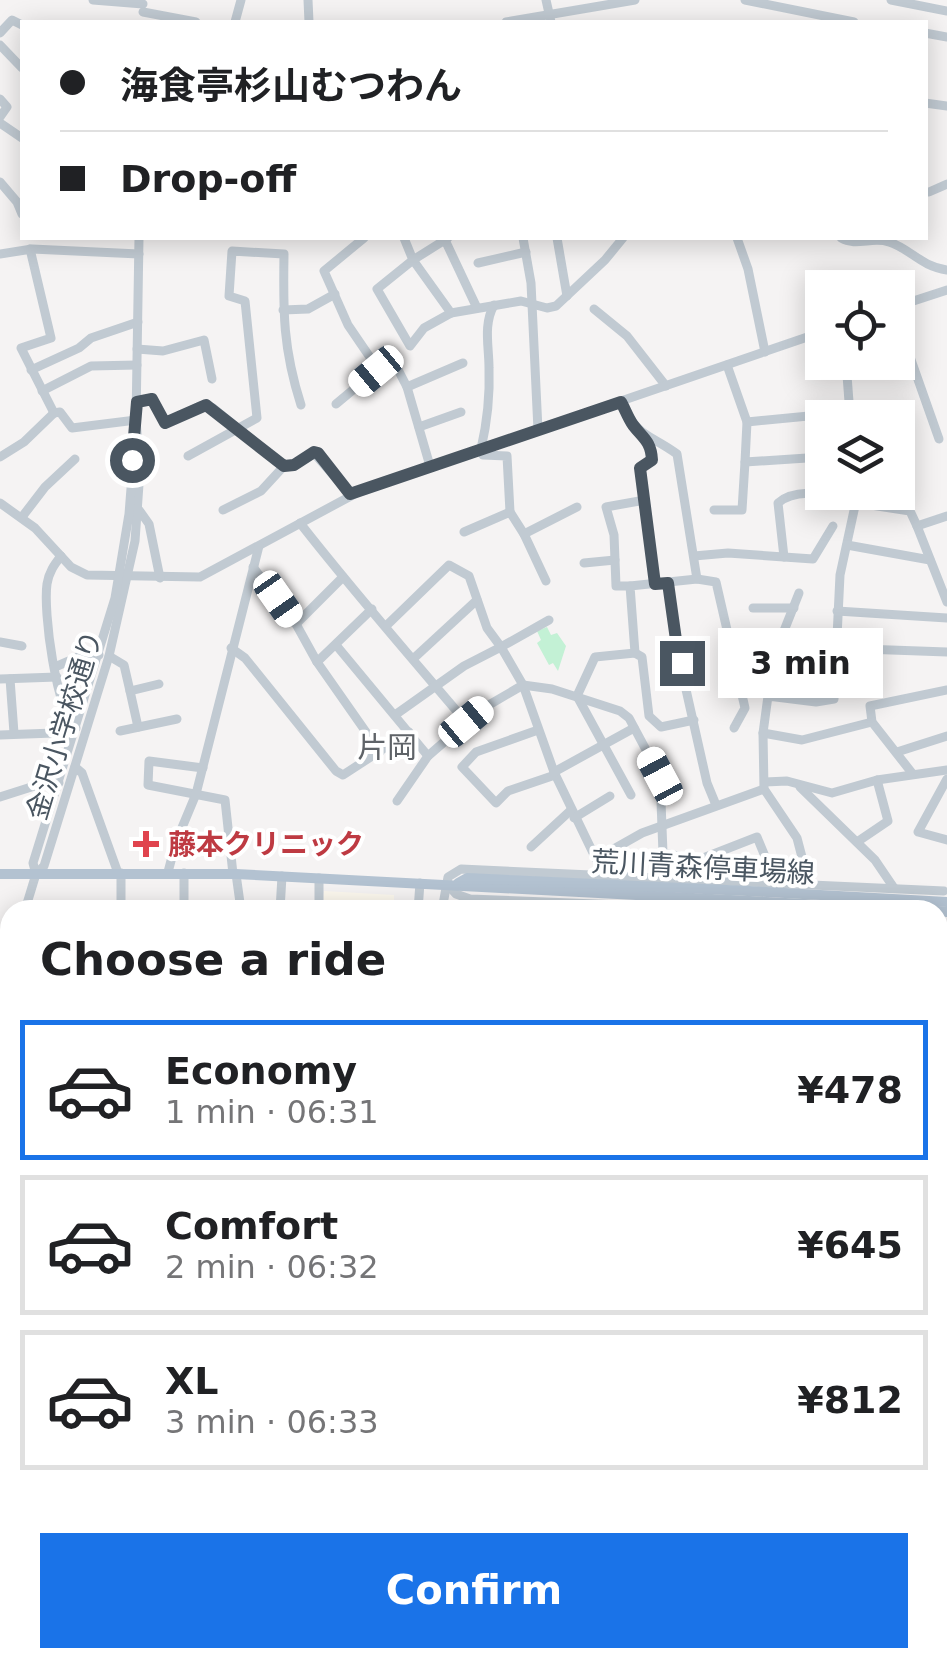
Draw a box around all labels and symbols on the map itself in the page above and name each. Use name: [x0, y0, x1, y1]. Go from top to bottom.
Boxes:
car: [343, 340, 409, 402]
route start: [110, 438, 155, 483]
car: [249, 566, 307, 632]
street label: 金沢小学校通り: [20, 627, 109, 824]
callout: 3 min: [717, 628, 882, 698]
route end: [660, 641, 705, 686]
car: [433, 691, 499, 753]
district label: 片岡: [357, 730, 417, 765]
car: [633, 742, 687, 810]
place label: 藤本クリニック: [168, 828, 364, 861]
marker: 藤本クリニック: [133, 831, 159, 857]
street label: 荒川青森停車場線: [590, 845, 816, 890]

